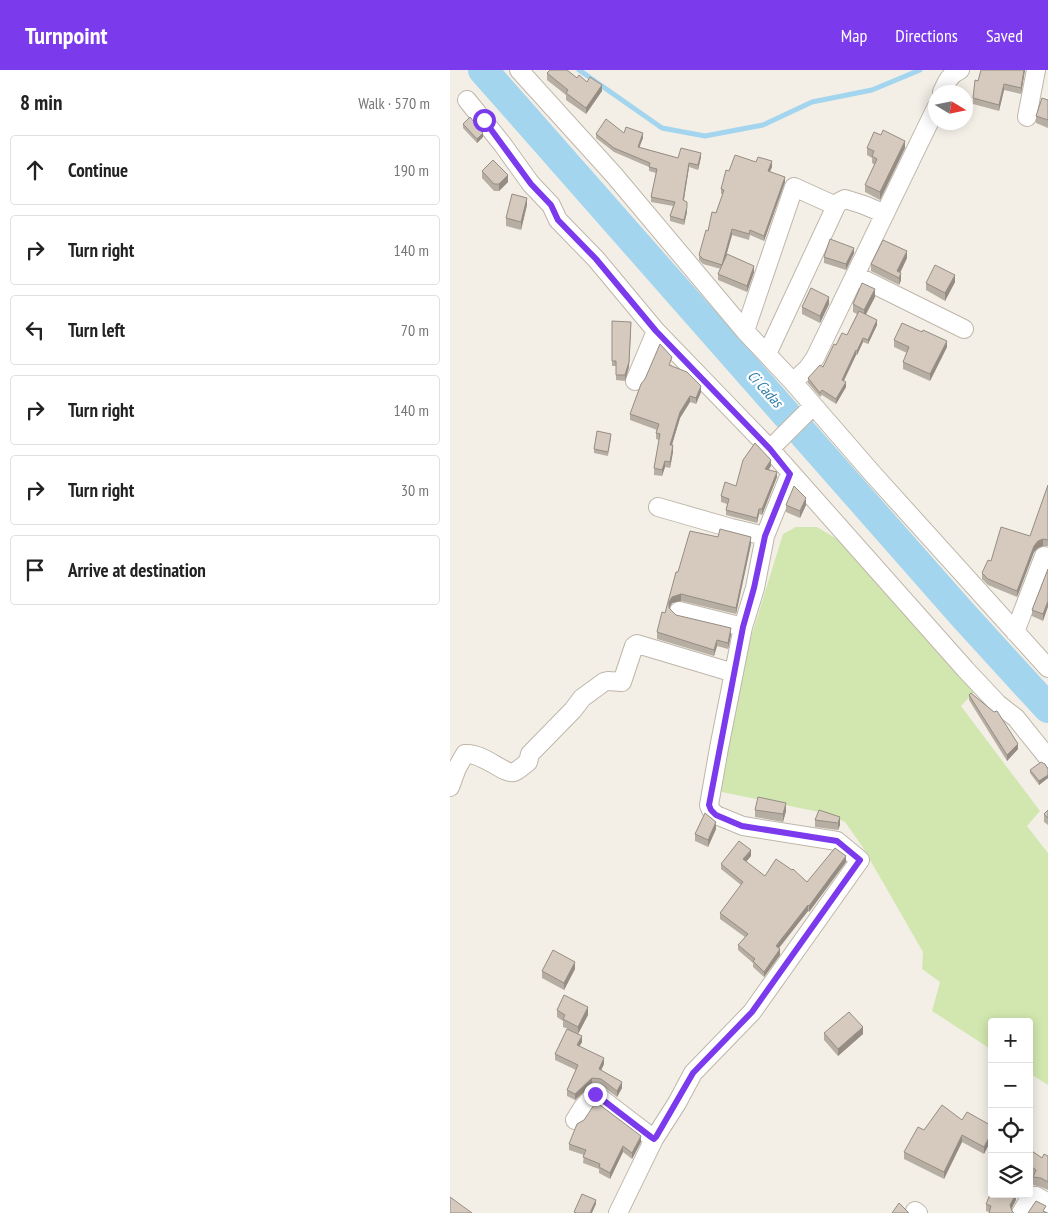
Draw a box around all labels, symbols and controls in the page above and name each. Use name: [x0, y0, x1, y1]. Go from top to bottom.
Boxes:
text: Turnpoint: [25, 20, 107, 51]
text: Map: [841, 24, 867, 47]
text: Directions: [895, 24, 958, 47]
text: Saved: [986, 24, 1023, 47]
north arrow: [928, 85, 973, 130]
text: 8 min: [20, 89, 62, 116]
text: Walk · 570 m: [358, 93, 430, 113]
route start: [473, 109, 496, 132]
icon: ahead: [21, 156, 49, 184]
text: Continue: [68, 158, 128, 182]
text: 190 m: [394, 160, 429, 180]
icon: right: [21, 236, 49, 264]
text: Turn right: [68, 238, 134, 262]
text: 140 m: [394, 240, 429, 260]
icon: left: [21, 316, 49, 344]
text: Turn left: [68, 318, 125, 342]
text: 70 m: [401, 320, 429, 340]
water label: Ci Cadas: [744, 366, 788, 413]
icon: right: [21, 396, 49, 424]
text: Turn right: [68, 398, 134, 422]
text: 140 m: [394, 400, 429, 420]
icon: right: [21, 476, 49, 504]
text: Turn right: [68, 478, 134, 502]
text: 30 m: [401, 480, 429, 500]
icon: arrive: [21, 556, 49, 584]
text: Arrive at destination: [68, 558, 206, 582]
map controls: [988, 1018, 1033, 1198]
button: +: [988, 1018, 1033, 1063]
button: −: [988, 1063, 1033, 1108]
route end: [584, 1083, 607, 1106]
button: locate: [988, 1108, 1033, 1153]
button: layers: [988, 1153, 1033, 1198]

